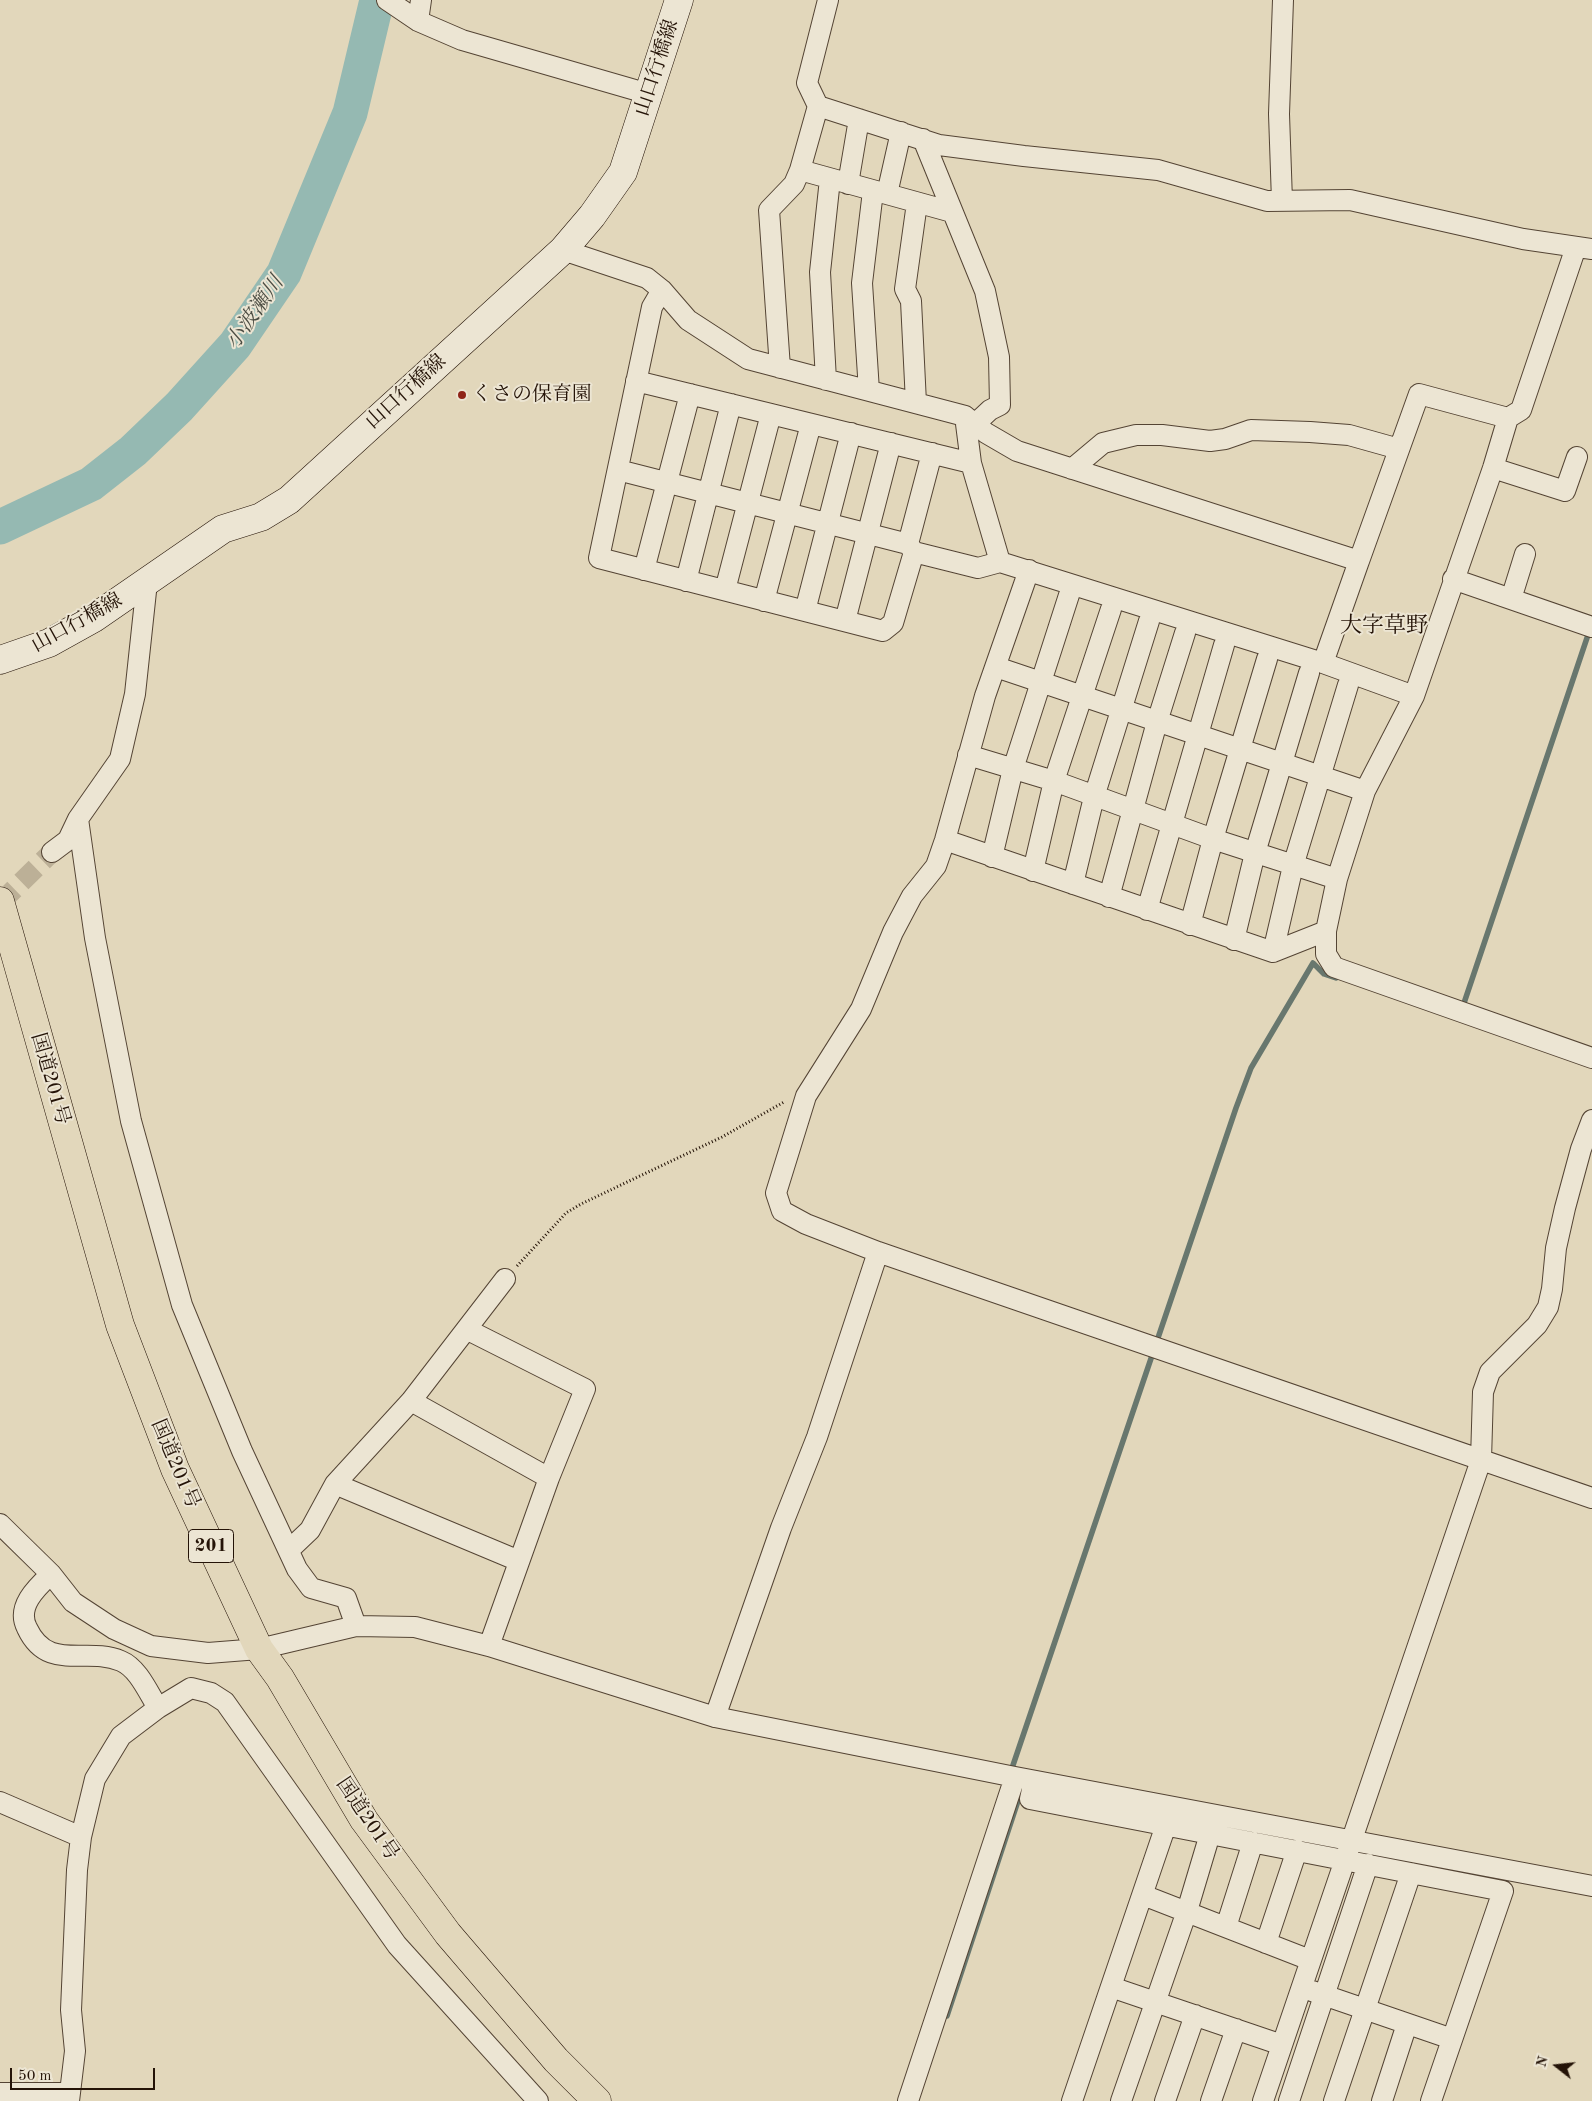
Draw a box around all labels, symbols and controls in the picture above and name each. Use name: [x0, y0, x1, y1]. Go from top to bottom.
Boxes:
street label: 山口行橋線: [630, 17, 684, 119]
water label: 小波瀬川: [221, 271, 289, 355]
street label: 山口行橋線: [361, 350, 451, 434]
place label: くさの保育園: [472, 383, 592, 407]
marker: くさの保育園: [456, 389, 468, 401]
street label: 山口行橋線: [27, 588, 127, 658]
district label: 大字草野: [1340, 613, 1428, 639]
street label: 国道201号: [25, 1030, 75, 1128]
street label: 国道201号: [145, 1416, 205, 1512]
road number: 201: [188, 1530, 234, 1562]
street label: 国道201号: [331, 1773, 403, 1865]
north arrow: [1532, 2041, 1582, 2091]
text: N: [1534, 2055, 1551, 2069]
scale bar: [12, 2058, 158, 2090]
text: 50 m: [18, 2069, 52, 2084]

